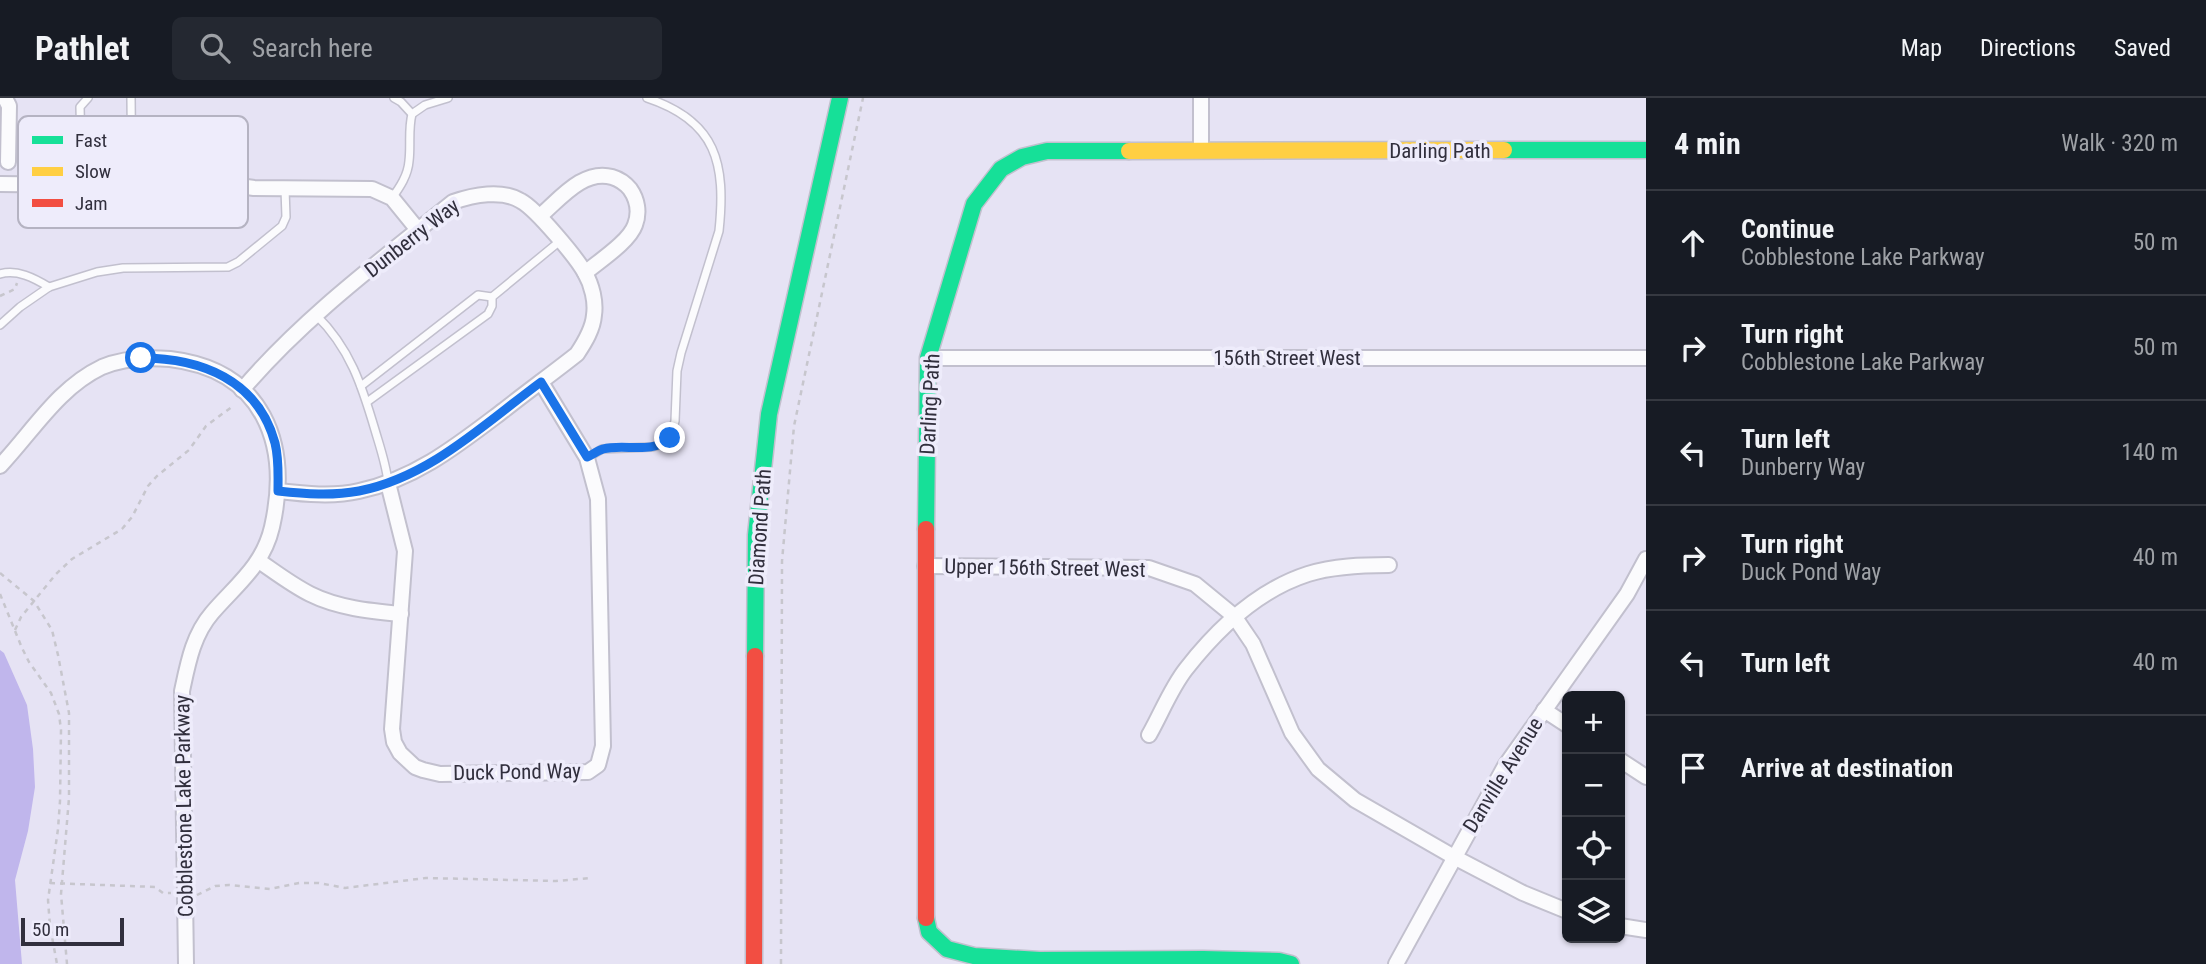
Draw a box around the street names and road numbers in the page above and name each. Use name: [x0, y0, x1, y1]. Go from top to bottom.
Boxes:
street label: Darling Path: [1389, 139, 1491, 163]
street label: Dunberry Way: [360, 193, 464, 282]
street label: 156th Street West: [1213, 346, 1361, 370]
street label: Darling Path: [915, 353, 945, 455]
street label: Diamond Path: [744, 468, 776, 586]
street label: Upper 156th Street West: [944, 554, 1146, 582]
street label: Cobblestone Lake Parkway: [170, 694, 198, 917]
street label: Danville Avenue: [1458, 713, 1548, 837]
street label: Duck Pond Way: [453, 759, 581, 785]

